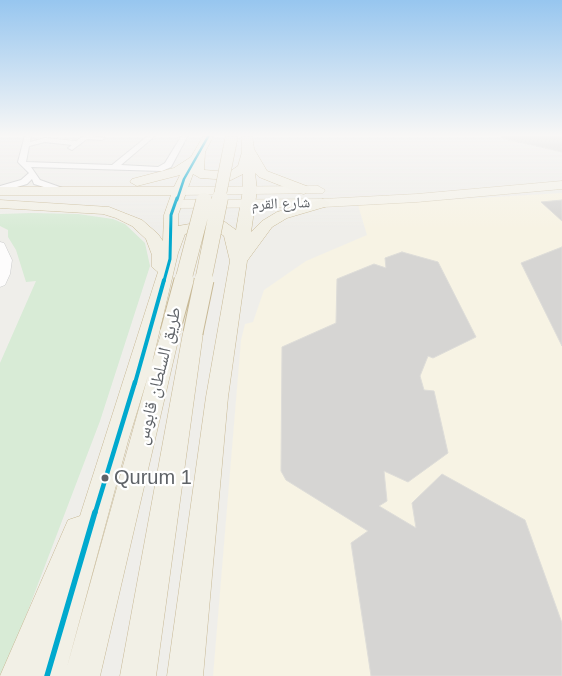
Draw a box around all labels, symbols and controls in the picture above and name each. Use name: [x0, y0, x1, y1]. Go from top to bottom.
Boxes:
street label: شارع القرم: [251, 194, 311, 214]
street label: طريق السلطان قابوس: [131, 305, 187, 447]
place label: Qurum 1: [114, 466, 192, 490]
marker: Qurum 1: [100, 473, 110, 483]

